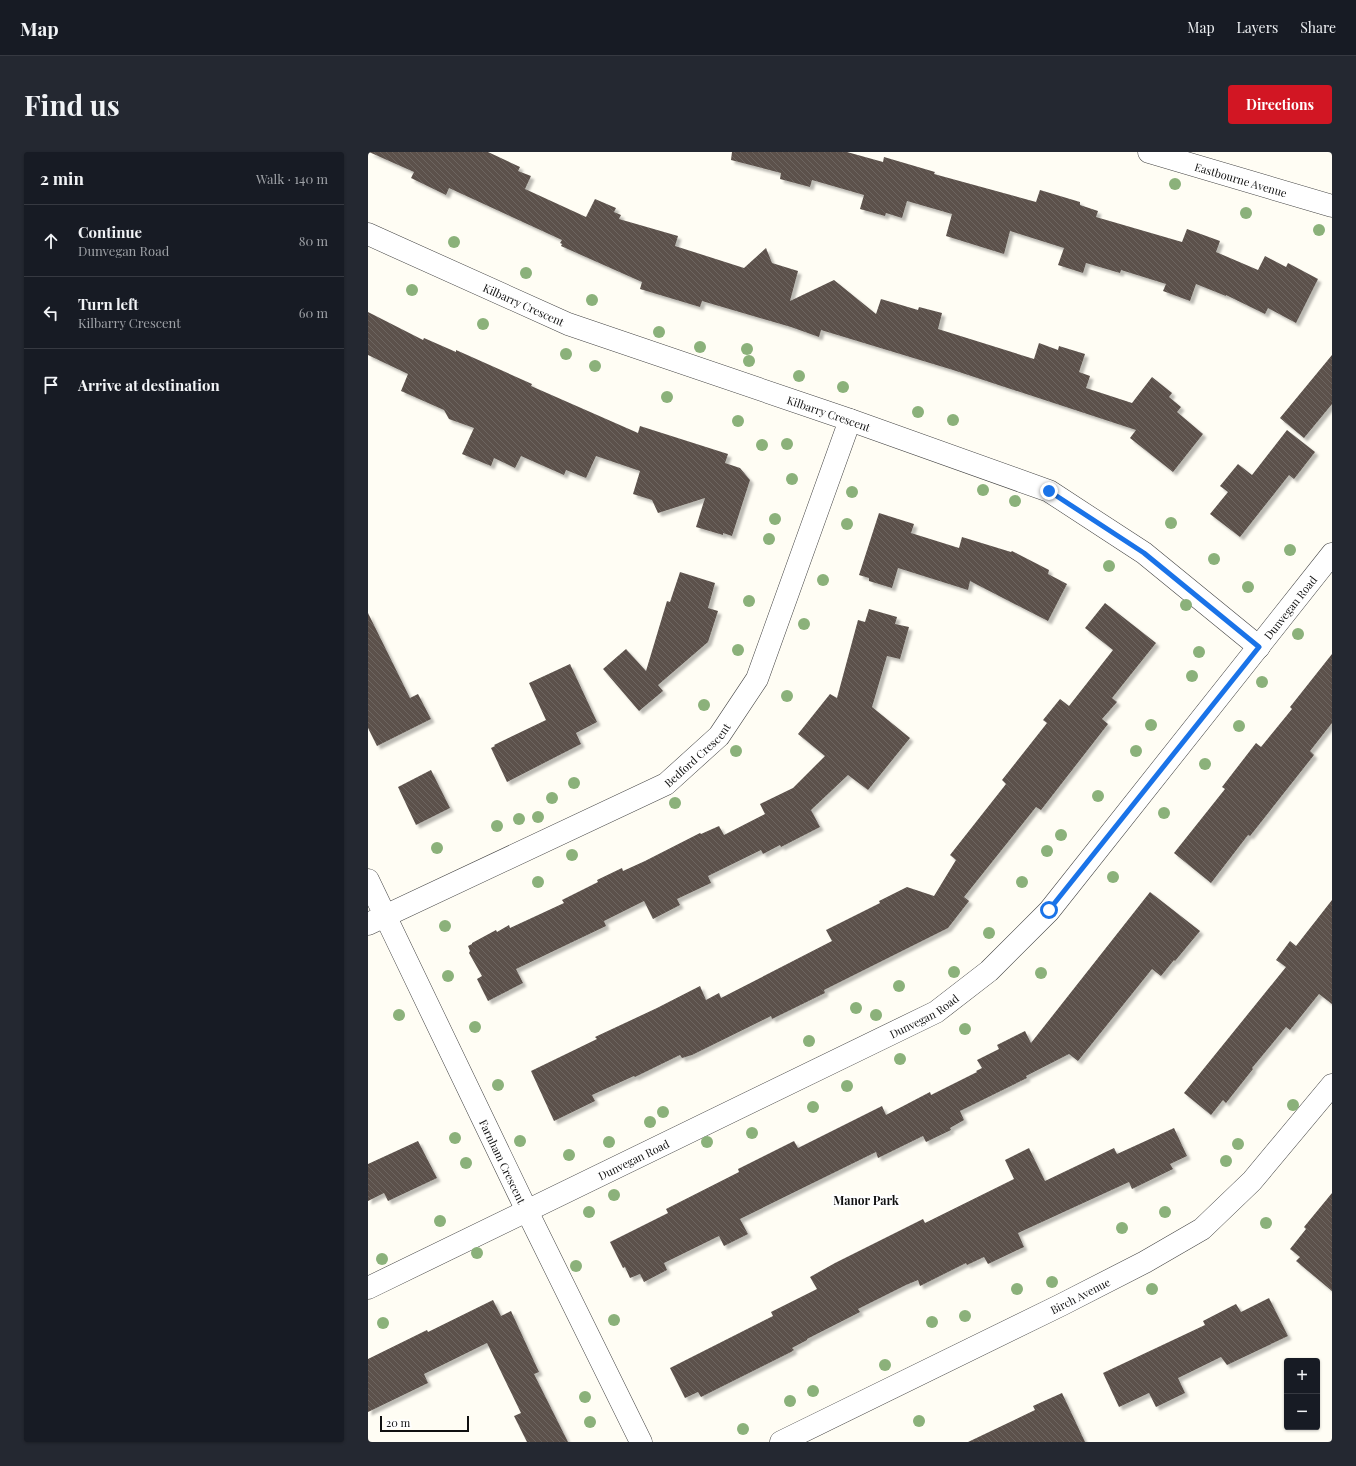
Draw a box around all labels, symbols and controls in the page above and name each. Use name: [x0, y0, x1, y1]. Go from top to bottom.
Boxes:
text: Map: [20, 15, 59, 41]
text: Map: [1187, 18, 1215, 37]
text: Layers: [1237, 18, 1278, 37]
text: Share: [1300, 18, 1336, 37]
button: Directions: [1228, 85, 1332, 124]
text: Find us: [24, 86, 120, 123]
street label: Eastbourne Avenue: [1193, 158, 1289, 200]
text: 2 min: [40, 167, 84, 189]
text: Walk · 140 m: [256, 170, 328, 187]
text: Continue: [78, 222, 142, 242]
icon: ahead: [40, 230, 62, 252]
text: 80 m: [299, 232, 328, 249]
text: Dunvegan Road: [78, 242, 169, 259]
street label: Kilbarry Crescent: [481, 279, 567, 329]
text: Turn left: [78, 294, 139, 314]
icon: left: [40, 302, 62, 324]
text: 60 m: [299, 304, 328, 321]
text: Kilbarry Crescent: [78, 314, 181, 331]
icon: arrive: [40, 374, 62, 396]
text: Arrive at destination: [78, 375, 220, 395]
street label: Kilbarry Crescent: [785, 392, 873, 434]
route end: [1040, 482, 1058, 500]
street label: Dunvegan Road: [1260, 572, 1320, 642]
street label: Bedford Crescent: [661, 720, 733, 790]
route start: [1040, 901, 1058, 919]
street label: Dunvegan Road: [887, 990, 962, 1041]
street label: Farnham Crescent: [476, 1117, 530, 1206]
street label: Dunvegan Road: [595, 1135, 672, 1183]
district label: Manor Park: [833, 1192, 900, 1208]
street label: Birch Avenue: [1047, 1274, 1113, 1317]
map controls: [1284, 1358, 1320, 1430]
button: +: [1284, 1358, 1320, 1394]
button: −: [1284, 1394, 1320, 1430]
scale bar: [380, 1414, 469, 1433]
text: 20 m: [386, 1415, 410, 1430]

